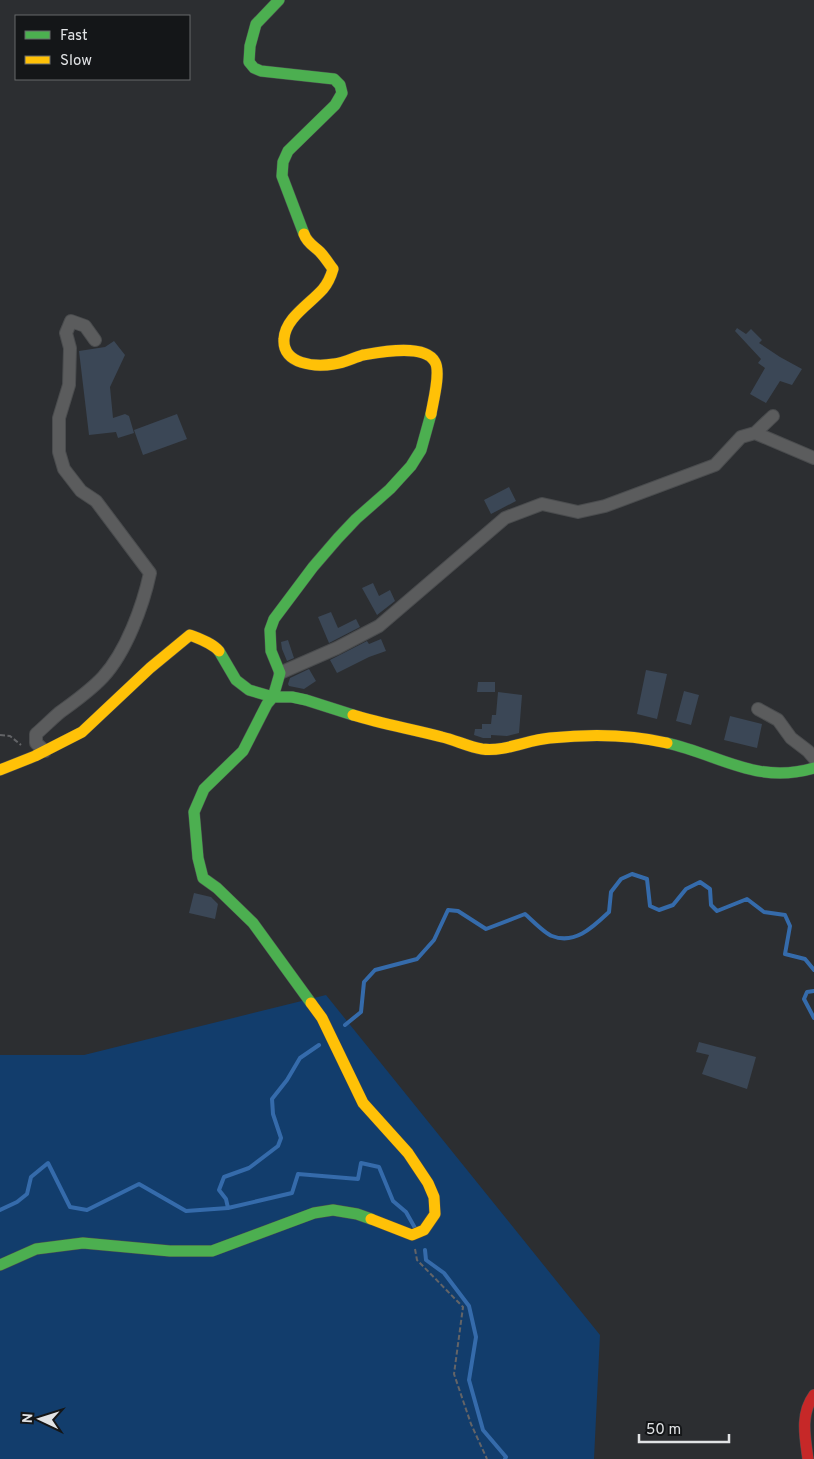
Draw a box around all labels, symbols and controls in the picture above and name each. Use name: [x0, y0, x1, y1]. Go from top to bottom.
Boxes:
legend: [15, 15, 190, 80]
text: Fast: [60, 27, 88, 46]
text: Slow: [60, 52, 92, 71]
north arrow: [15, 1394, 65, 1444]
scale bar: [639, 1412, 729, 1444]
text: N: [20, 1413, 37, 1424]
text: 50 m: [646, 1421, 681, 1440]

